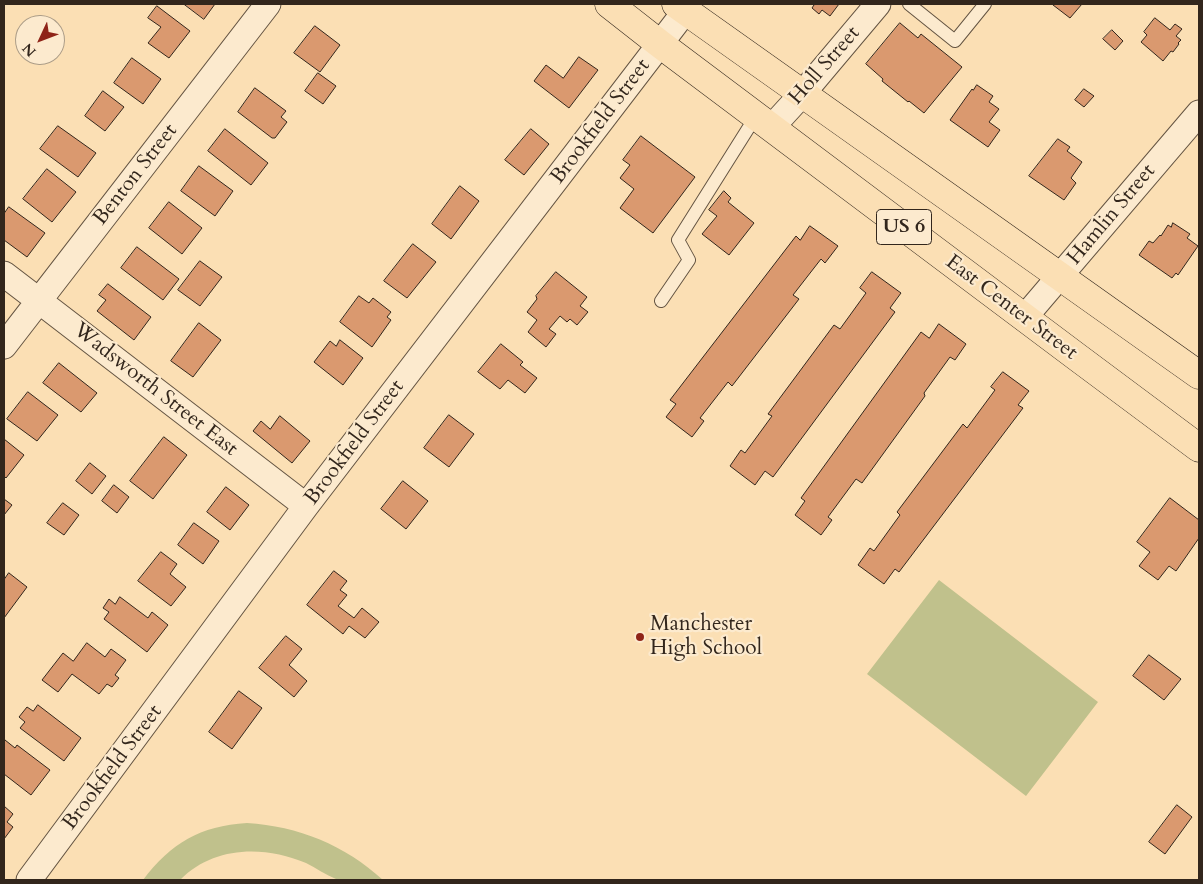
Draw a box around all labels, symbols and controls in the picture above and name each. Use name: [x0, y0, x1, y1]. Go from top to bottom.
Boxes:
north arrow: [15, 15, 65, 65]
street label: Holl Street: [784, 22, 866, 110]
text: N: [18, 39, 40, 61]
street label: Brookfield Street: [546, 55, 656, 189]
street label: Benton Street: [89, 119, 183, 231]
street label: Hamlin Street: [1063, 160, 1161, 270]
road number: US 6: [876, 210, 932, 244]
street label: East Center Street: [940, 250, 1082, 366]
street label: Wadsworth Street East: [68, 318, 242, 462]
street label: Brookfield Street: [300, 376, 410, 510]
place label: Manchester High School: [650, 612, 762, 662]
marker: Manchester High School: [634, 631, 646, 643]
street label: Brookfield Street: [58, 701, 168, 835]

